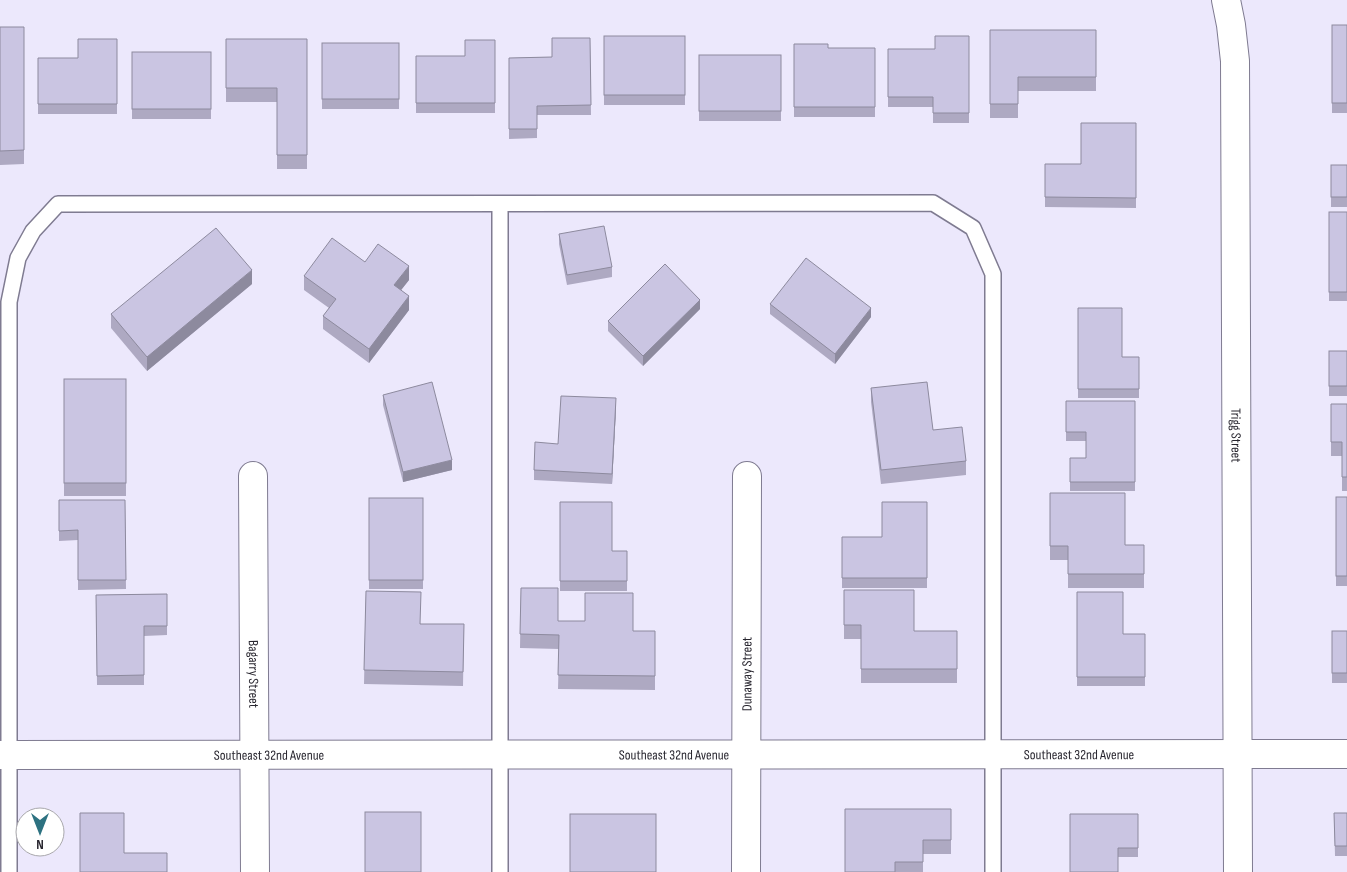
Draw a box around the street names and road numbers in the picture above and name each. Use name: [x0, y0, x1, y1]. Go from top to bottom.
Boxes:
street label: Trigg Street: [1227, 408, 1244, 462]
street label: Dunaway Street: [738, 637, 756, 711]
street label: Bagarry Street: [245, 640, 262, 708]
street label: Southeast 32nd Avenue: [619, 746, 729, 764]
street label: Southeast 32nd Avenue: [1024, 746, 1134, 763]
street label: Southeast 32nd Avenue: [214, 747, 324, 764]

